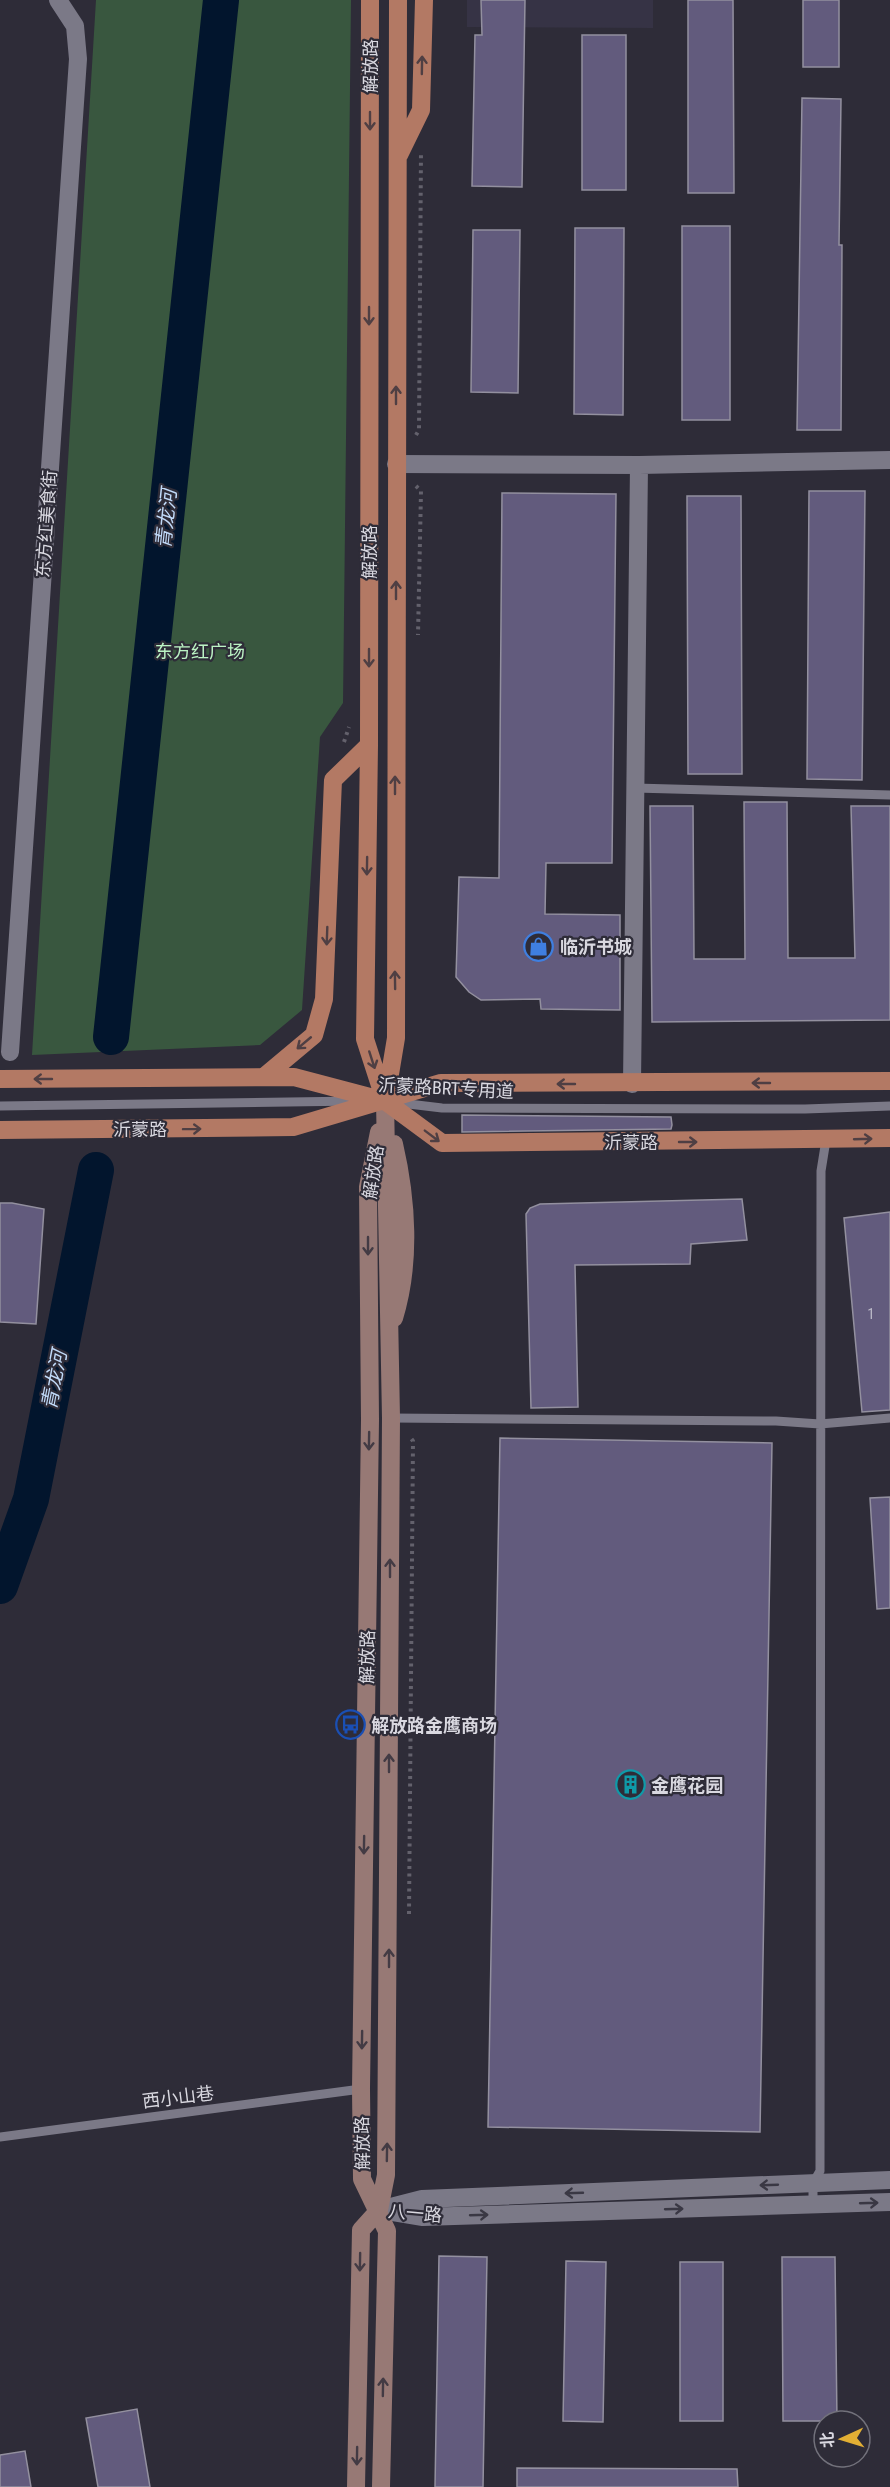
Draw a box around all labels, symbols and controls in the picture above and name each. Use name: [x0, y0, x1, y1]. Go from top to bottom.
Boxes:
street label: 解放路: [360, 39, 381, 93]
one-way arrow: [417, 56, 428, 76]
one-way arrow: [364, 111, 375, 131]
one-way arrow: [363, 306, 375, 326]
one-way arrow: [390, 385, 402, 405]
street label: 东方红美食街: [32, 469, 60, 579]
water label: 青龙河: [151, 484, 181, 550]
street label: 解放路: [359, 525, 380, 579]
one-way arrow: [390, 580, 402, 600]
park label: 东方红广场: [155, 641, 245, 662]
one-way arrow: [363, 648, 375, 668]
one-way arrow: [389, 775, 401, 795]
one-way arrow: [361, 856, 373, 876]
one-way arrow: [321, 925, 333, 945]
shop icon: 临沂书城: [523, 930, 555, 962]
place label: 临沂书城: [560, 936, 632, 957]
one-way arrow: [389, 970, 401, 990]
one-way arrow: [296, 1037, 312, 1050]
one-way arrow: [367, 1050, 378, 1069]
one-way arrow: [33, 1073, 53, 1085]
street label: 沂蒙路BRT专用道: [378, 1074, 514, 1102]
one-way arrow: [751, 1077, 771, 1089]
one-way arrow: [556, 1078, 576, 1090]
street label: 沂蒙路: [113, 1119, 167, 1140]
one-way arrow: [182, 1123, 202, 1135]
one-way arrow: [424, 1129, 440, 1142]
street label: 沂蒙路: [604, 1132, 658, 1153]
one-way arrow: [852, 1133, 872, 1145]
one-way arrow: [677, 1136, 697, 1148]
street label: 解放路: [359, 1144, 387, 1200]
one-way arrow: [362, 1235, 374, 1255]
house number: 1: [867, 1305, 875, 1323]
water label: 青龙河: [36, 1344, 72, 1412]
one-way arrow: [364, 1430, 375, 1450]
one-way arrow: [384, 1558, 396, 1578]
street label: 解放路: [356, 1630, 378, 1684]
bus stop icon: 解放路金鹰商场: [334, 1709, 366, 1741]
place label: 解放路金鹰商场: [371, 1715, 497, 1736]
one-way arrow: [383, 1753, 395, 1773]
building icon: 金鹰花园: [614, 1769, 646, 1801]
place label: 金鹰花园: [651, 1775, 723, 1796]
one-way arrow: [358, 1835, 370, 1855]
one-way arrow: [383, 1948, 395, 1968]
one-way arrow: [356, 2030, 367, 2050]
street label: 西小山巷: [141, 2082, 215, 2112]
street label: 解放路: [351, 2116, 373, 2170]
one-way arrow: [381, 2143, 393, 2163]
one-way arrow: [759, 2179, 779, 2190]
one-way arrow: [564, 2187, 584, 2198]
one-way arrow: [858, 2197, 878, 2208]
street label: 八一路: [387, 2200, 443, 2226]
one-way arrow: [664, 2203, 684, 2215]
one-way arrow: [469, 2209, 489, 2221]
one-way arrow: [355, 2251, 366, 2271]
one-way arrow: [377, 2377, 389, 2397]
north arrow: [812, 2409, 872, 2469]
text: 北: [817, 2431, 838, 2449]
one-way arrow: [351, 2446, 363, 2466]

